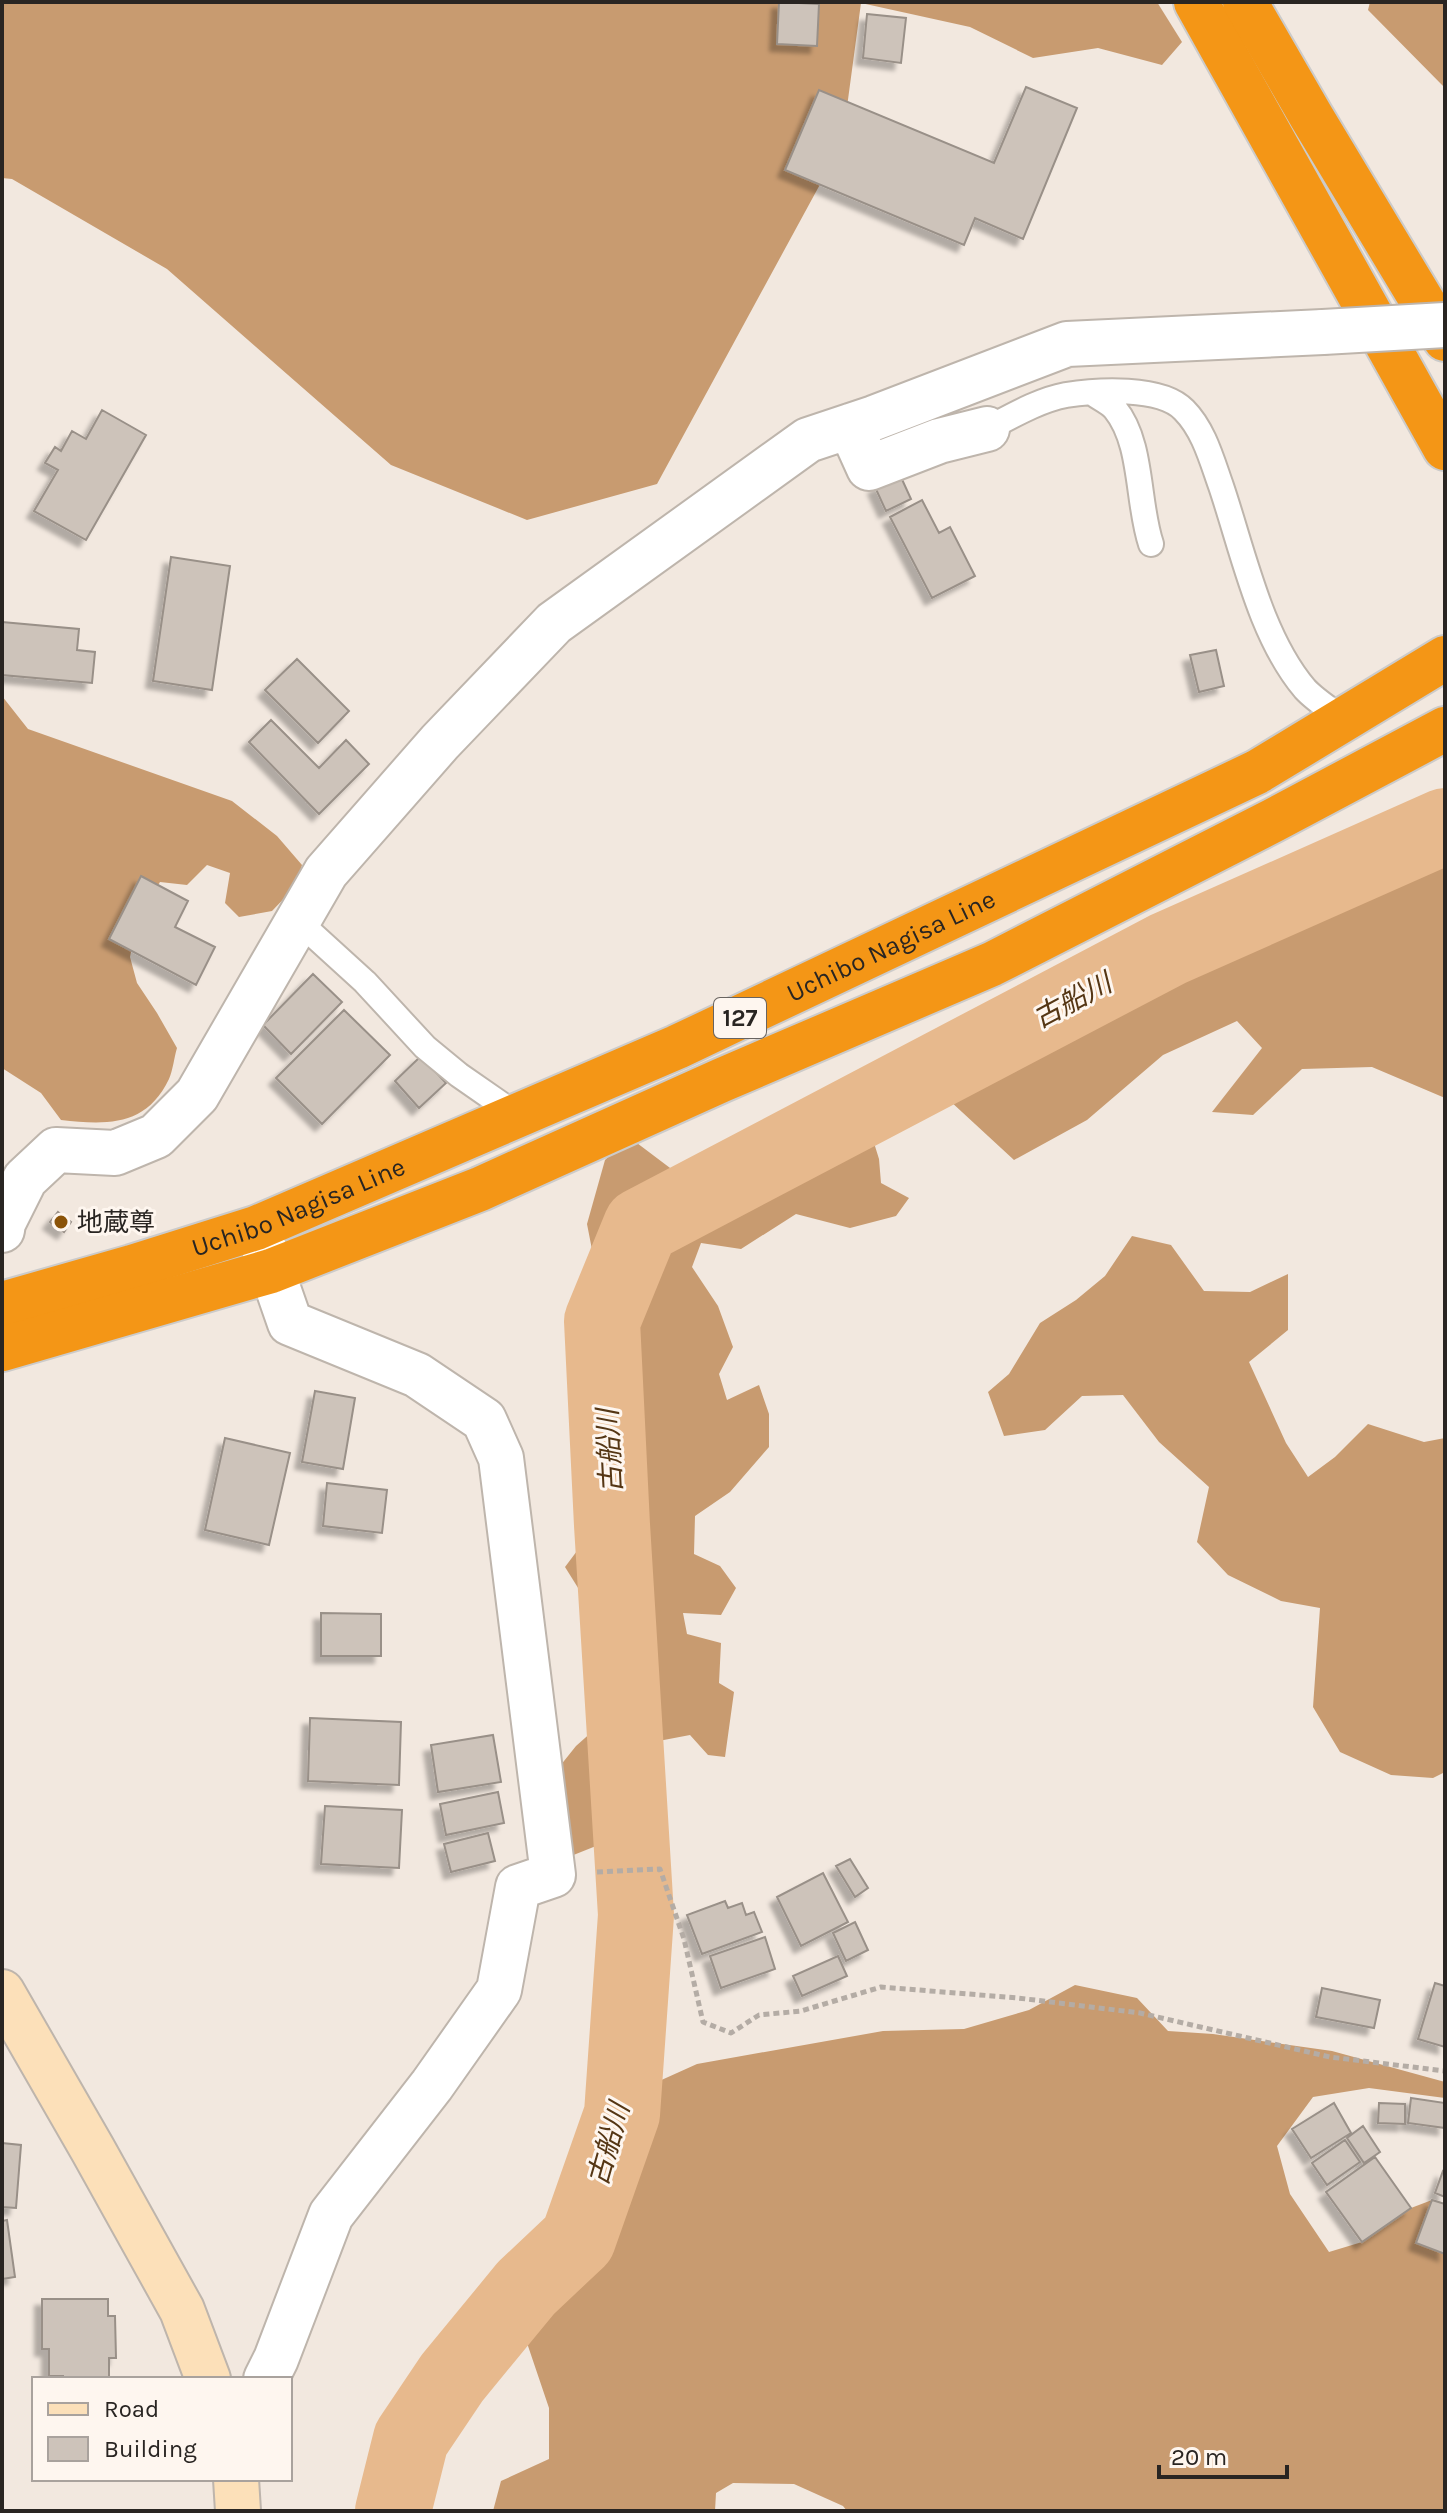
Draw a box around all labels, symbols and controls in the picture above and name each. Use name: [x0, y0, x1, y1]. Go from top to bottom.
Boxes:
street label: Uchibo Nagisa Line: [782, 883, 1000, 1009]
water label: 古船川: [1027, 965, 1120, 1035]
road number: 127: [714, 998, 766, 1038]
street label: Uchibo Nagisa Line: [188, 1151, 410, 1263]
place label: 地蔵尊: [77, 1207, 155, 1238]
marker: 地蔵尊: [52, 1213, 70, 1231]
water label: 古船川: [591, 1405, 628, 1494]
water label: 古船川: [581, 2096, 637, 2189]
legend: [32, 2377, 292, 2481]
text: Road: [104, 2395, 159, 2423]
scale bar: [1159, 2429, 1287, 2479]
text: Building: [104, 2435, 197, 2463]
text: 20 m: [1171, 2443, 1227, 2471]

